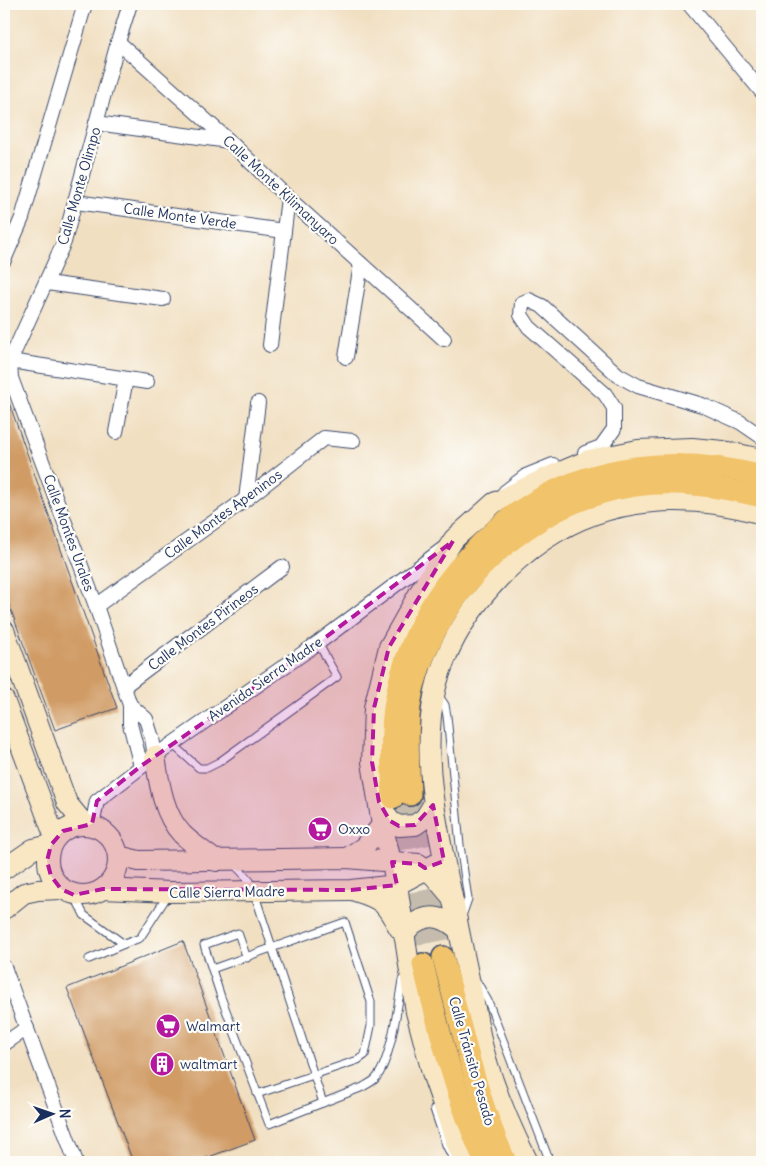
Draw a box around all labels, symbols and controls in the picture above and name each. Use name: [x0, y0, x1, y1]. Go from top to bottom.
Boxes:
street label: Calle Monte Olimpo: [54, 125, 105, 247]
street label: Calle Monte Kilimanyaro: [219, 131, 343, 249]
street label: Calle Monte Verde: [122, 199, 238, 233]
street label: Calle Montes Apeninos: [161, 465, 285, 563]
street label: Calle Montes Urales: [39, 472, 99, 594]
street label: Calle Montes Pirineos: [144, 580, 262, 674]
street label: Avenida Sierra Madre: [204, 633, 326, 725]
supermarket icon: Oxxo: [307, 816, 333, 842]
place label: Oxxo: [338, 820, 370, 838]
street label: Calle Sierra Madre: [169, 882, 285, 902]
street label: Calle Tránsito Pesado: [445, 994, 499, 1128]
supermarket icon: Walmart: [155, 1013, 181, 1039]
place label: Walmart: [186, 1017, 240, 1035]
building icon: waltmart: [149, 1051, 175, 1077]
place label: waltmart: [180, 1055, 238, 1073]
north arrow: [28, 1088, 78, 1138]
text: N: [56, 1108, 74, 1119]

